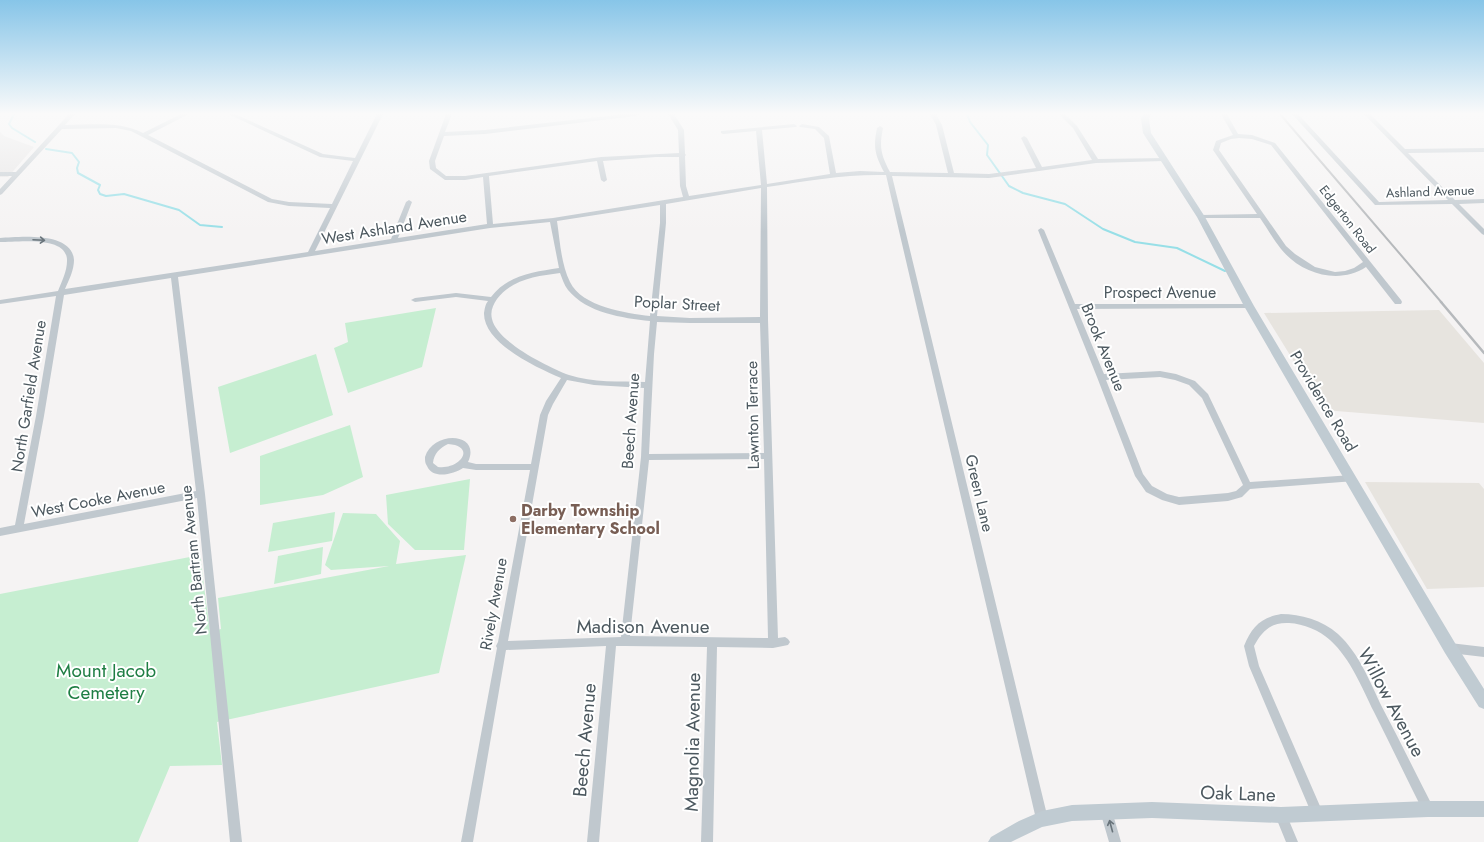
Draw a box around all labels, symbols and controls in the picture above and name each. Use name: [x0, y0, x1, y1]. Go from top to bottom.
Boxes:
street label: Ashland Avenue: [1385, 180, 1475, 203]
street label: Edgerton Road: [1315, 181, 1380, 258]
street label: West Ashland Avenue: [320, 205, 468, 250]
one-way arrow: [32, 237, 45, 244]
street label: Prospect Avenue: [1104, 281, 1216, 304]
street label: Poplar Street: [633, 290, 721, 317]
street label: Brook Avenue: [1075, 300, 1132, 395]
street label: North Garfield Avenue: [5, 318, 52, 474]
street label: Providence Road: [1284, 346, 1363, 456]
street label: Lawnton Terrace: [740, 361, 765, 469]
street label: Beech Avenue: [616, 372, 645, 470]
street label: Green Lane: [959, 452, 1000, 534]
street label: West Cooke Avenue: [29, 475, 167, 524]
street label: North Bartram Avenue: [174, 484, 213, 636]
place label: Darby Township Elementary School: [521, 499, 660, 540]
marker: Darby Township Elementary School: [508, 514, 518, 524]
street label: Rively Avenue: [474, 556, 513, 652]
street label: Madison Avenue: [576, 613, 710, 640]
street label: Willow Avenue: [1351, 643, 1432, 762]
park label: Mount Jacob Cemetery: [56, 657, 156, 706]
street label: Magnolia Avenue: [678, 672, 707, 812]
street label: Beech Avenue: [566, 682, 603, 798]
street label: Oak Lane: [1200, 779, 1276, 808]
one-way arrow: [1107, 820, 1114, 833]

